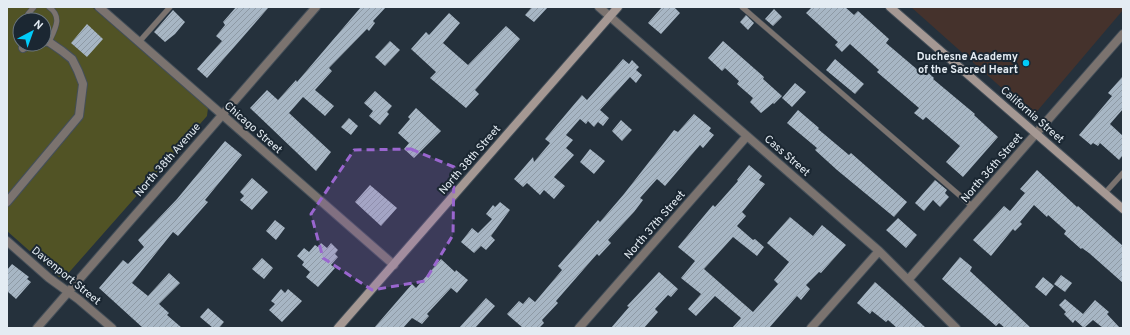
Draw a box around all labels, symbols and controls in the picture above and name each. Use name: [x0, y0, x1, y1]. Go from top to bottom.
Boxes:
north arrow: [12, 12, 52, 52]
text: N: [30, 17, 45, 33]
place label: Duchesne Academy of the Sacred Heart: [917, 50, 1018, 77]
marker: Duchesne Academy of the Sacred Heart: [1021, 58, 1031, 68]
street label: California Street: [997, 84, 1067, 146]
street label: Chicago Street: [221, 99, 285, 157]
street label: North 38th Avenue: [132, 120, 204, 200]
street label: North 38th Street: [436, 123, 504, 197]
street label: North 36th Street: [958, 130, 1026, 206]
street label: Cass Street: [761, 132, 813, 180]
street label: North 37th Street: [622, 188, 688, 262]
street label: Davenport Street: [29, 244, 103, 308]

